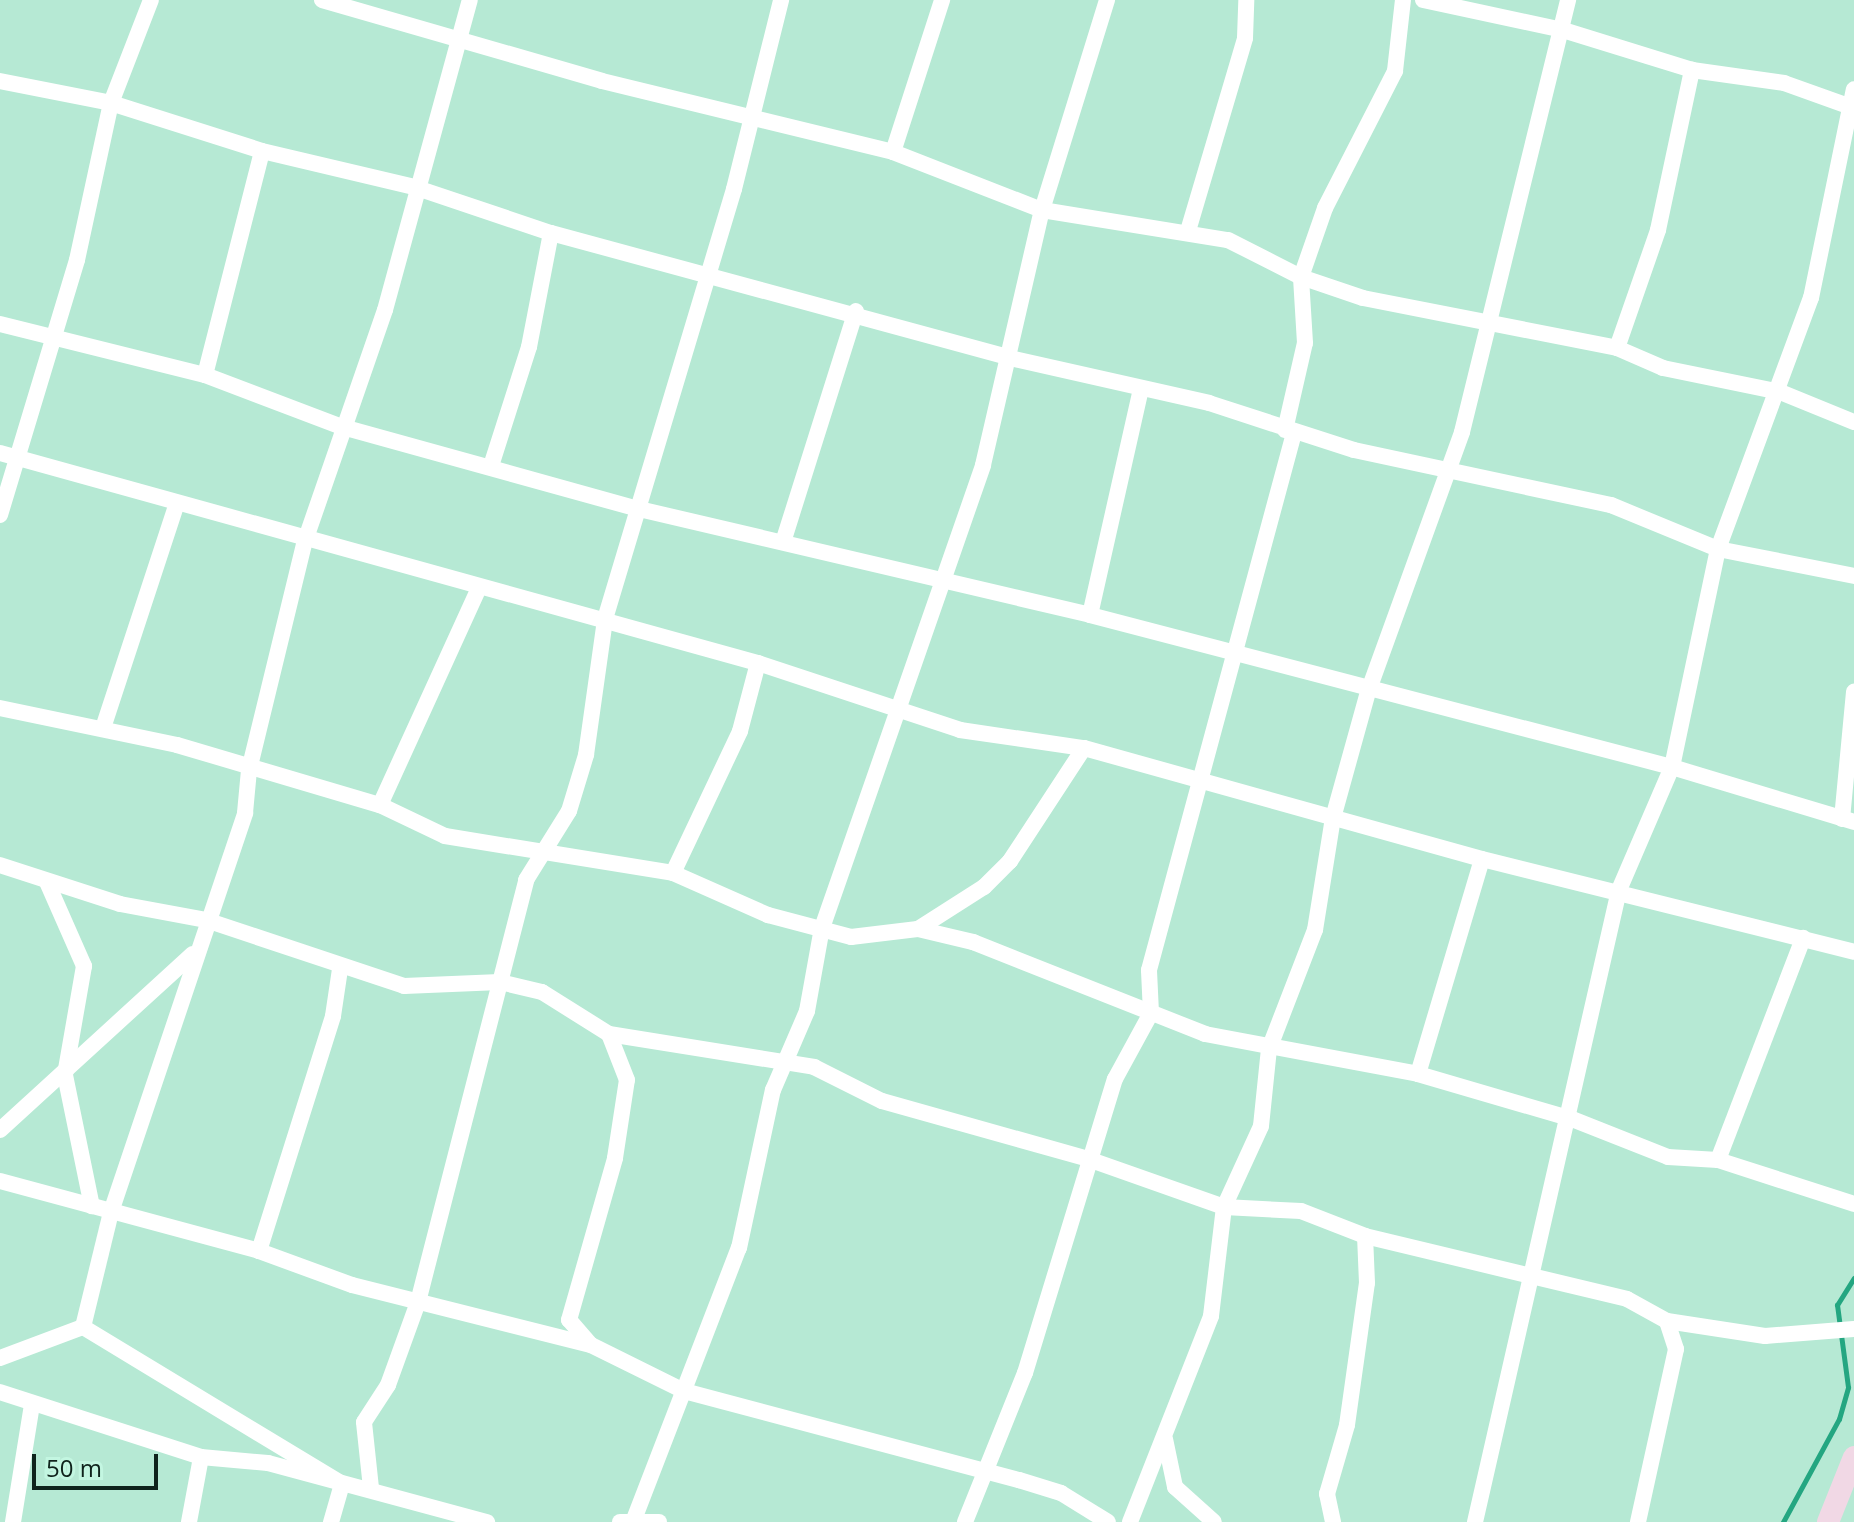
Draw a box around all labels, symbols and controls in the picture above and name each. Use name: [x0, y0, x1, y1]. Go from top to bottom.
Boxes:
scale bar: [36, 1438, 162, 1488]
text: 50 m: [46, 1451, 102, 1484]

